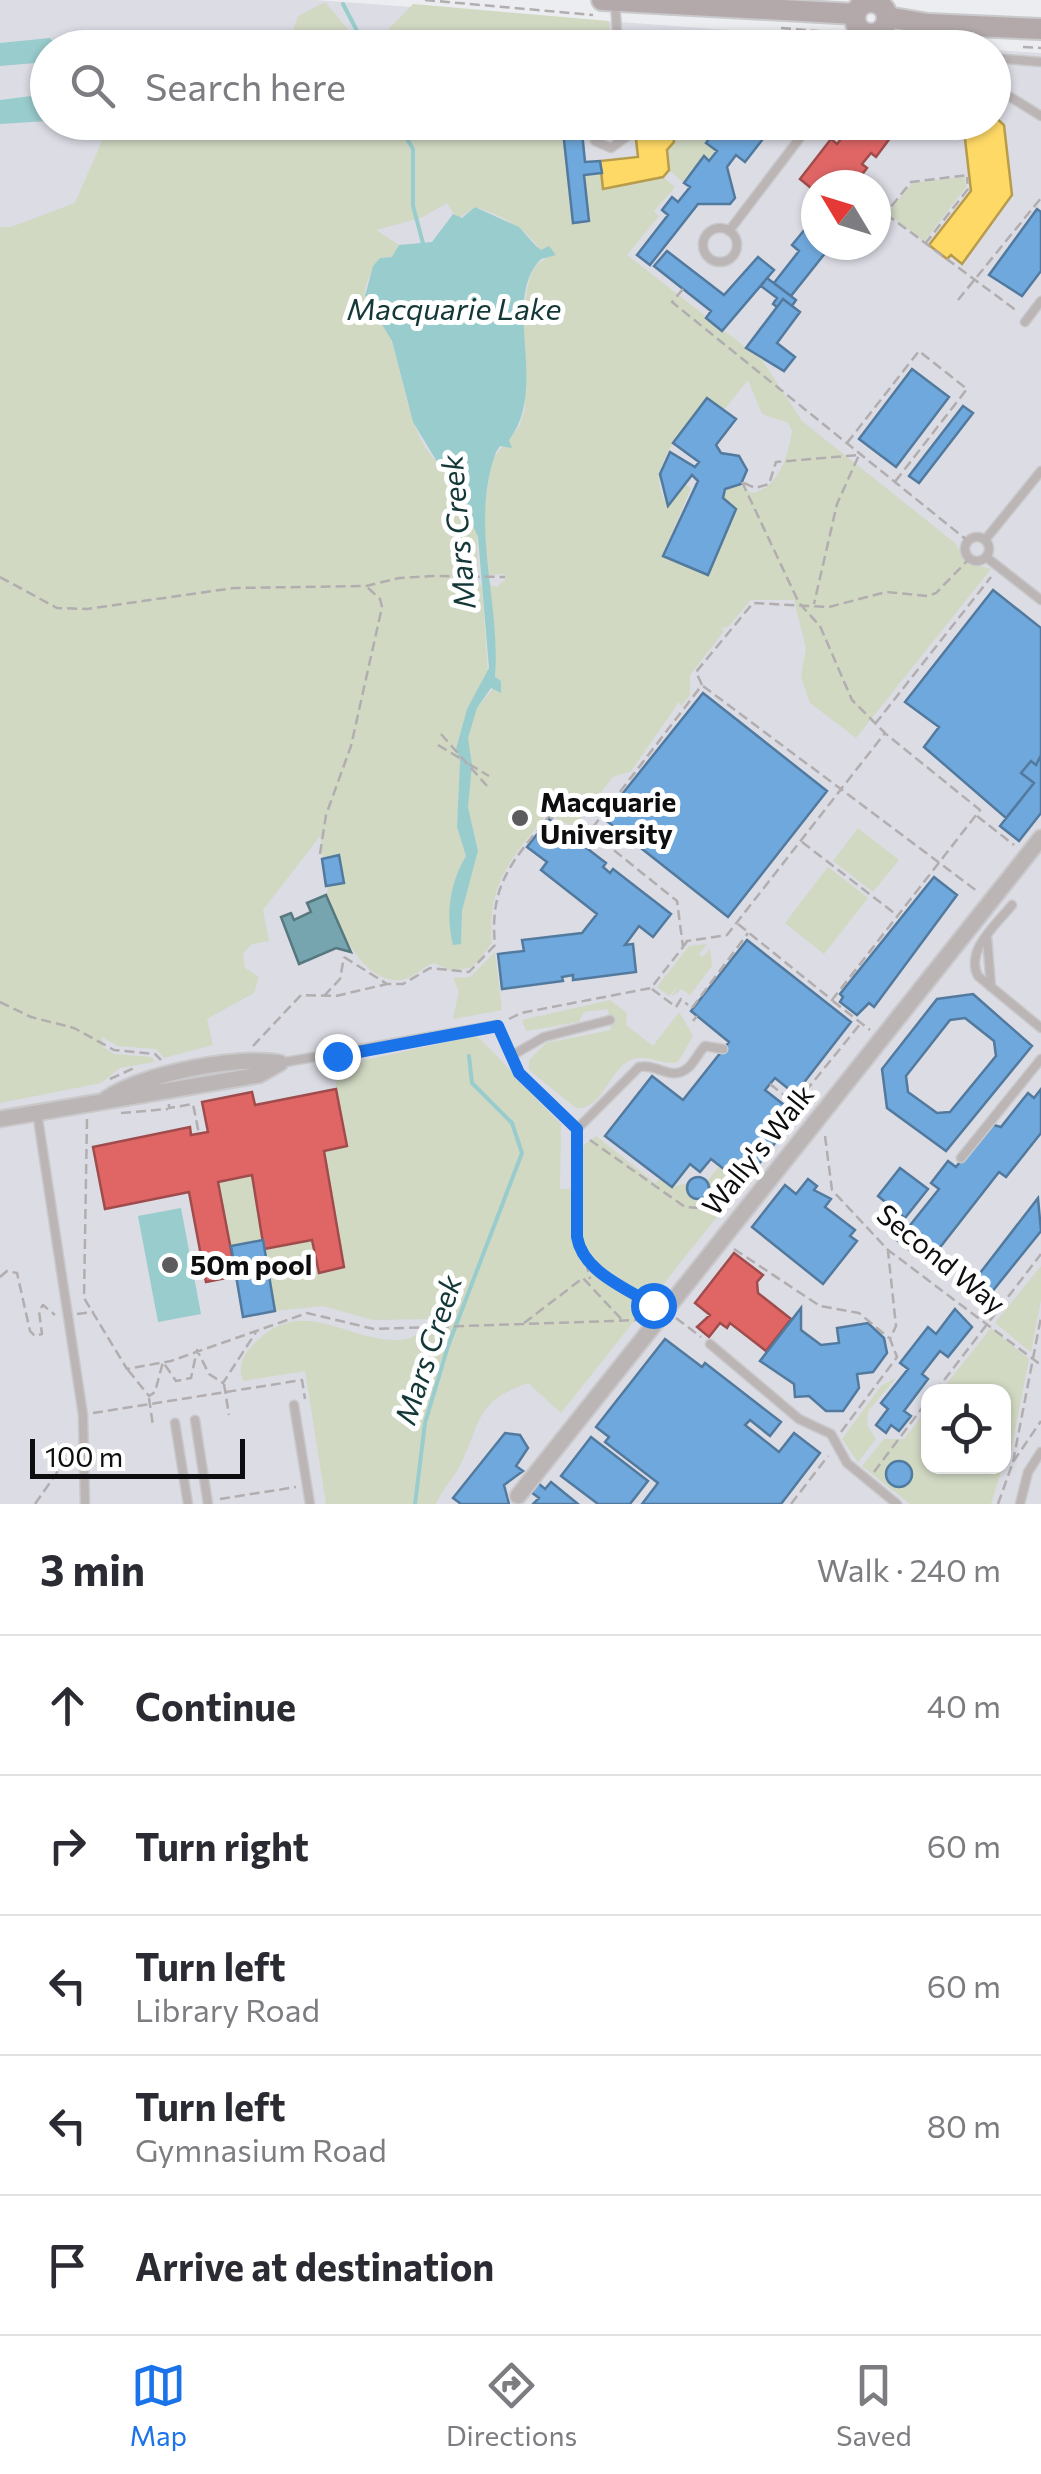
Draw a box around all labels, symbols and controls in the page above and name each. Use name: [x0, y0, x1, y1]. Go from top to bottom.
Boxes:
search box: [30, 30, 1011, 140]
icon: search: [65, 58, 120, 113]
text: Search here: [145, 62, 346, 109]
north arrow: [801, 170, 891, 260]
water label: Macquarie Lake: [347, 289, 561, 326]
water label: Mars Creek: [431, 453, 482, 611]
place label: Macquarie University: [540, 784, 676, 850]
marker: Macquarie University: [509, 807, 531, 829]
route end: [315, 1034, 361, 1080]
street label: Wally's Walk: [694, 1077, 820, 1222]
street label: Second Way: [871, 1196, 1013, 1320]
place label: 50m pool: [190, 1247, 312, 1281]
marker: 50m pool: [159, 1254, 181, 1276]
water label: Mars Creek: [385, 1269, 468, 1429]
route start: [631, 1283, 677, 1329]
map controls: [921, 1384, 1011, 1474]
button: locate: [921, 1384, 1011, 1474]
scale bar: [30, 1434, 245, 1478]
text: 100 m: [45, 1439, 123, 1473]
text: 3 min: [40, 1543, 145, 1595]
text: Walk · 240 m: [817, 1549, 1001, 1589]
icon: ahead: [40, 1678, 95, 1733]
text: Continue: [135, 1682, 296, 1729]
text: 40 m: [927, 1685, 1001, 1725]
icon: right: [40, 1818, 95, 1873]
text: Turn right: [135, 1822, 309, 1869]
text: 60 m: [927, 1825, 1001, 1865]
text: Turn left: [135, 1942, 286, 1989]
icon: left: [40, 1958, 95, 2013]
text: 60 m: [927, 1965, 1001, 2005]
text: Library Road: [135, 1989, 320, 2029]
text: Turn left: [135, 2082, 286, 2129]
icon: left: [40, 2098, 95, 2153]
text: 80 m: [927, 2105, 1001, 2145]
text: Gymnasium Road: [135, 2129, 387, 2169]
icon: arrive: [40, 2238, 95, 2293]
text: Arrive at destination: [135, 2242, 494, 2289]
tab: Map: [129, 2358, 187, 2452]
tab: Directions: [446, 2358, 577, 2452]
tab: Saved: [836, 2358, 912, 2452]

